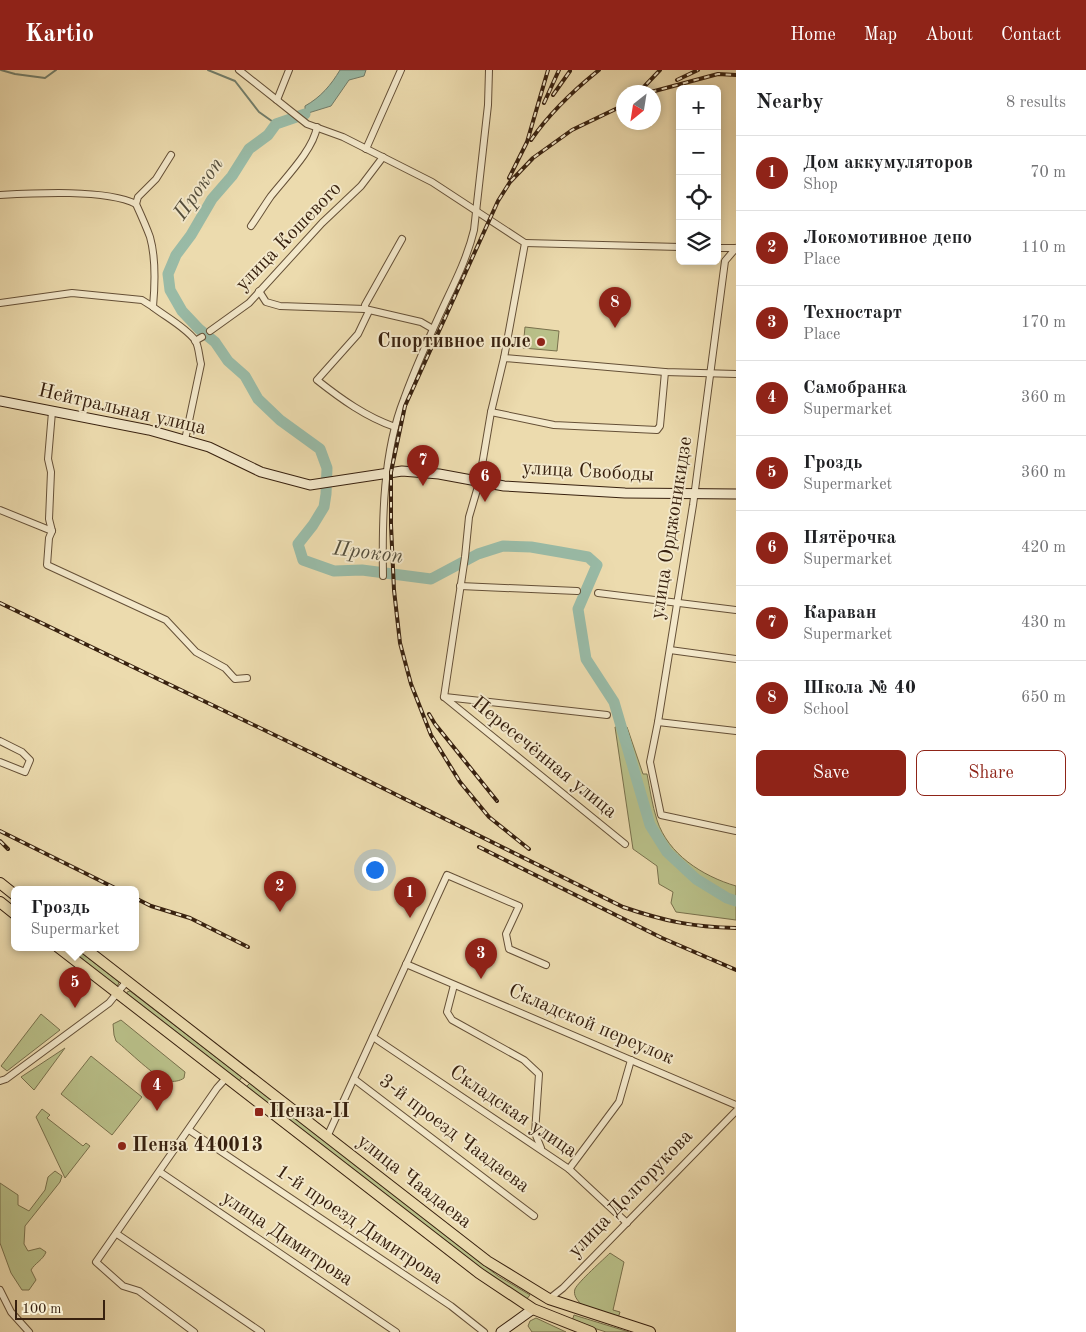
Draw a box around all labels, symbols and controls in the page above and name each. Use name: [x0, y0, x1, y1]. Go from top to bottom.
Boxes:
text: Kartio: [25, 23, 94, 47]
text: Home: [790, 26, 836, 44]
text: Map: [864, 26, 897, 44]
text: About: [925, 26, 973, 44]
text: Contact: [1001, 26, 1061, 44]
north arrow: [616, 85, 661, 130]
map controls: [676, 85, 721, 265]
button: +: [676, 85, 721, 130]
text: Nearby: [756, 92, 824, 113]
text: 8 results: [1006, 95, 1066, 111]
button: −: [676, 130, 721, 175]
water label: Прокоп: [170, 154, 228, 225]
text: Дом аккумуляторов: [803, 154, 973, 173]
text: 1: [767, 165, 777, 181]
text: 70 m: [1030, 165, 1066, 181]
button: locate: [676, 175, 721, 220]
text: Shop: [803, 177, 838, 193]
street label: улица Кошевого: [232, 179, 346, 295]
button: layers: [676, 220, 721, 265]
text: Локомотивное депо: [803, 229, 972, 248]
text: 2: [767, 240, 777, 256]
text: 110 m: [1021, 240, 1066, 256]
text: Place: [803, 252, 840, 268]
pin: 8: [599, 287, 631, 328]
text: Техностарт: [803, 304, 902, 323]
text: 3: [767, 315, 777, 331]
text: 170 m: [1021, 315, 1066, 331]
text: Place: [803, 327, 840, 343]
place label: Спортивное поле: [377, 332, 531, 352]
marker: Спортивное поле: [535, 336, 547, 348]
text: Самобранка: [803, 379, 907, 398]
street label: Нейтральная улица: [36, 381, 208, 439]
text: 4: [767, 390, 777, 406]
text: 360 m: [1021, 390, 1066, 406]
text: Supermarket: [803, 402, 892, 418]
street label: улица Орджоникидзе: [648, 435, 696, 621]
pin: 7: [407, 445, 439, 486]
text: Гроздь: [803, 454, 863, 473]
street label: улица Свободы: [522, 459, 654, 485]
pin: 6: [469, 461, 501, 502]
text: 5: [767, 465, 777, 481]
text: 360 m: [1021, 465, 1066, 481]
text: Supermarket: [803, 477, 892, 493]
text: Пятёрочка: [803, 529, 896, 548]
water label: Прокоп: [331, 538, 404, 568]
text: 6: [767, 540, 777, 556]
text: 420 m: [1021, 540, 1066, 556]
text: Supermarket: [803, 552, 892, 568]
text: Караван: [803, 604, 877, 623]
text: 7: [767, 615, 777, 631]
text: 430 m: [1021, 615, 1066, 631]
text: Supermarket: [803, 627, 892, 643]
text: Школа № 40: [803, 679, 916, 698]
text: 8: [767, 690, 777, 706]
text: 650 m: [1021, 690, 1066, 706]
street label: Пересечённая улица: [468, 693, 621, 823]
text: School: [803, 702, 849, 718]
button: Save: [756, 750, 906, 796]
button: Share: [916, 750, 1066, 796]
your location: [362, 857, 388, 883]
pin: 2: [264, 871, 296, 912]
pin: 1: [394, 877, 426, 918]
popup: [11, 886, 139, 951]
text: Гроздь: [30, 899, 90, 918]
text: Supermarket: [30, 922, 120, 938]
pin: 3: [465, 938, 497, 979]
pin: 5: [59, 967, 91, 1008]
street label: Складской переулок: [505, 981, 677, 1069]
street label: Складская улица: [446, 1062, 580, 1162]
pin: 4: [141, 1070, 173, 1111]
street label: 3-й проезд Чаадаева: [375, 1071, 533, 1197]
place label: Пенза-II: [269, 1102, 350, 1122]
marker: Пенза-II: [253, 1106, 265, 1118]
street label: улица Долгорукова: [565, 1126, 697, 1262]
street label: улица Чаадаева: [353, 1131, 475, 1233]
place label: Пенза 440013: [132, 1136, 263, 1156]
marker: Пенза 440013: [116, 1140, 128, 1152]
street label: 1-й проезд Димитрова: [272, 1162, 446, 1288]
street label: улица Димитрова: [218, 1188, 356, 1290]
scale bar: [15, 1297, 105, 1320]
text: 100 m: [22, 1302, 61, 1316]

